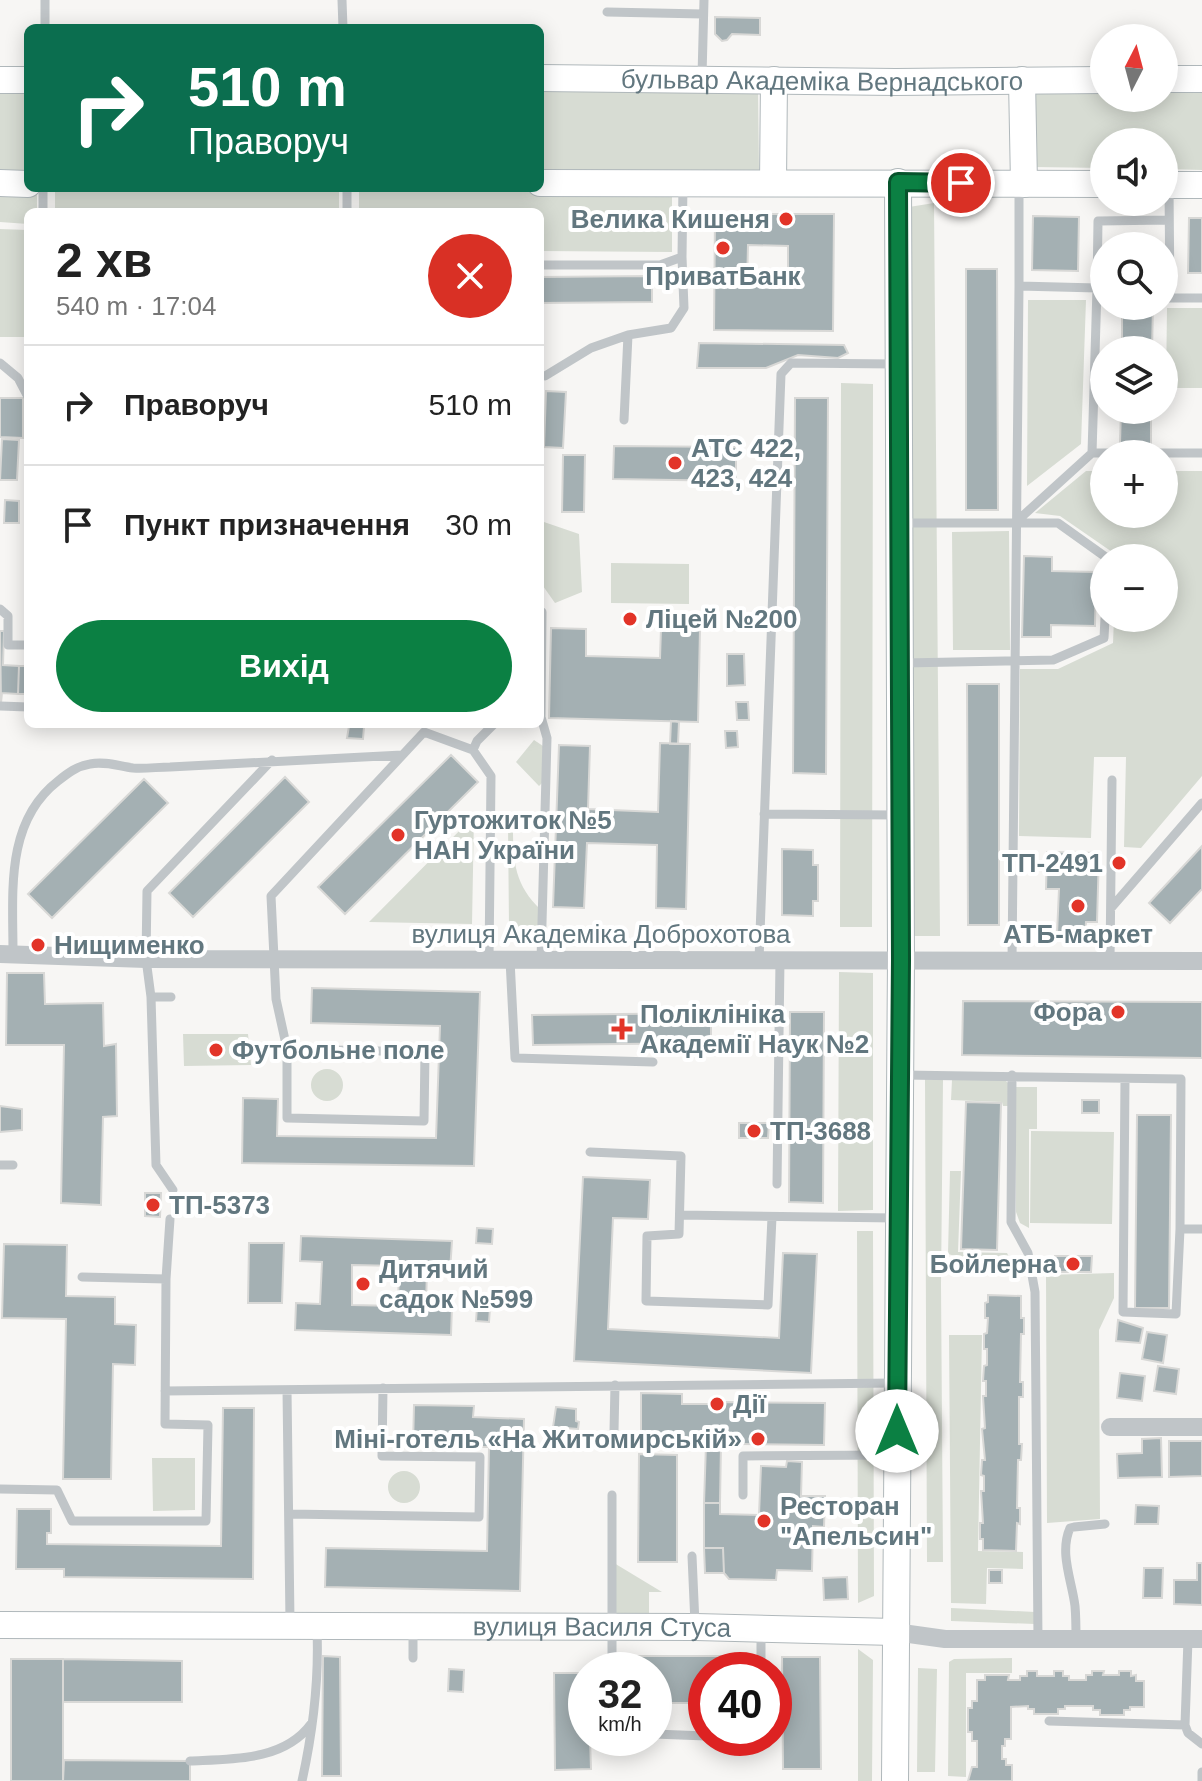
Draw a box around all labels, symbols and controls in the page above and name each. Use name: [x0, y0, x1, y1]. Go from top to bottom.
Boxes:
north arrow: [1090, 24, 1178, 112]
map controls: [1090, 24, 1178, 632]
text: 510 m: [188, 55, 347, 118]
icon: right: [56, 56, 160, 160]
street label: бульвар Академіка Вернадського: [621, 64, 1023, 97]
text: Праворуч: [188, 121, 349, 162]
button: sound: [1090, 128, 1178, 216]
pin: [927, 149, 995, 217]
icon: arrive: [939, 161, 983, 205]
place label: Велика Кишеня: [571, 204, 770, 234]
marker: Велика Кишеня: [777, 210, 795, 228]
button: search: [1090, 232, 1178, 320]
text: 2 хв: [56, 234, 152, 287]
button: close: [428, 234, 512, 318]
marker: ПриватБанк: [714, 239, 732, 257]
place label: ПриватБанк: [645, 261, 802, 291]
text: 540 m · 17:04: [56, 291, 216, 321]
button: layers: [1090, 336, 1178, 424]
icon: right: [56, 383, 100, 427]
text: Праворуч: [124, 388, 269, 421]
text: 510 m: [429, 388, 512, 421]
place label: АТС 422, 423, 424: [691, 433, 801, 493]
button: +: [1090, 440, 1178, 528]
marker: АТС 422, 423, 424: [666, 454, 684, 472]
icon: arrive: [56, 503, 100, 547]
text: Пункт призначення: [124, 508, 410, 541]
text: 30 m: [445, 508, 512, 541]
button: −: [1090, 544, 1178, 632]
place label: Ліцей №200: [646, 604, 797, 634]
marker: Ліцей №200: [621, 610, 639, 628]
button: Вихід: [56, 620, 512, 712]
place label: Гуртожиток №5 НАН України: [414, 805, 612, 865]
marker: Гуртожиток №5 НАН України: [389, 826, 407, 844]
place label: ТП-2491: [1002, 848, 1103, 878]
marker: ТП-2491: [1110, 854, 1128, 872]
marker: АТБ-маркет: [1069, 897, 1087, 915]
street label: вулиця Академіка Доброхотова: [412, 919, 791, 949]
place label: АТБ-маркет: [1003, 919, 1153, 949]
place label: Нищименко: [54, 930, 205, 960]
marker: Нищименко: [29, 936, 47, 954]
place label: Фора: [1034, 997, 1103, 1027]
place label: Поліклініка Академії Наук №2: [640, 999, 869, 1059]
marker: Фора: [1109, 1003, 1127, 1021]
marker: Поліклініка Академії Наук №2: [611, 1018, 633, 1040]
place label: Футбольне поле: [232, 1035, 444, 1065]
marker: Футбольне поле: [207, 1041, 225, 1059]
place label: ТП-3688: [770, 1116, 871, 1146]
marker: ТП-3688: [745, 1122, 763, 1140]
place label: ТП-5373: [169, 1190, 270, 1220]
marker: ТП-5373: [144, 1196, 162, 1214]
place label: Бойлерна: [930, 1249, 1058, 1279]
place label: Дитячий садок №599: [379, 1254, 533, 1314]
marker: Бойлерна: [1064, 1255, 1082, 1273]
marker: Дитячий садок №599: [354, 1275, 372, 1293]
place label: Дії: [733, 1389, 767, 1419]
position arrow: [855, 1389, 939, 1473]
marker: Дії: [708, 1395, 726, 1413]
place label: Міні-готель «На Житомирській»: [334, 1424, 742, 1454]
marker: Міні-готель «На Житомирській»: [749, 1430, 767, 1448]
place label: Ресторан "Апельсин": [780, 1491, 932, 1551]
marker: Ресторан "Апельсин": [755, 1512, 773, 1530]
street label: вулиця Василя Стуса: [473, 1611, 732, 1643]
speed limit sign: 40: [688, 1652, 792, 1756]
text: 32: [598, 1672, 642, 1716]
text: km/h: [598, 1713, 642, 1735]

